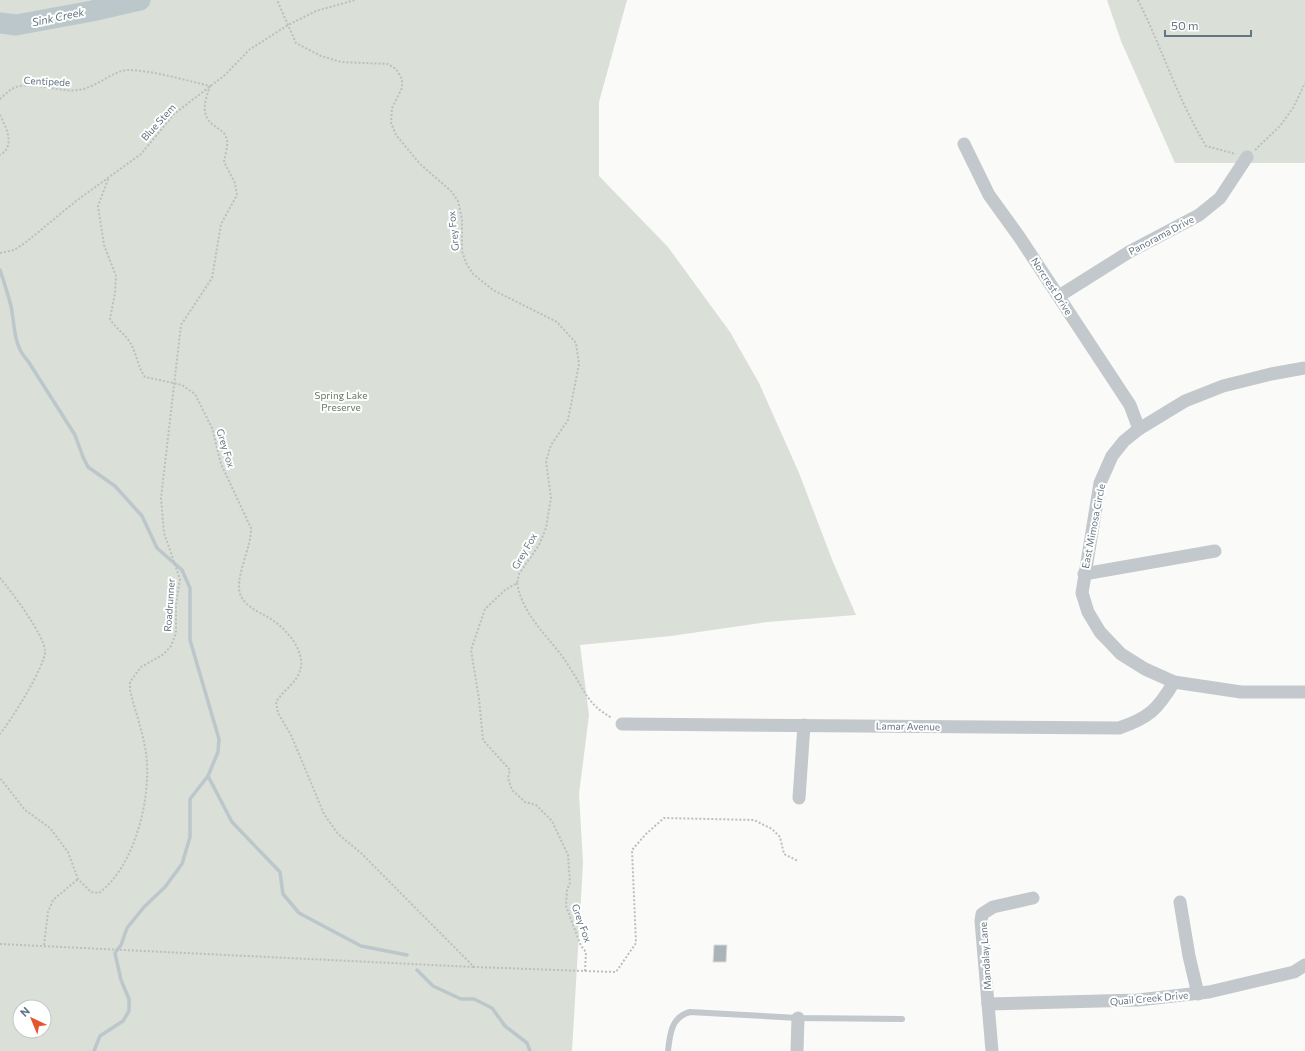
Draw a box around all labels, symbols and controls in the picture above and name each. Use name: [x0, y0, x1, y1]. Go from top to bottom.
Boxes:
water label: Sink Creek: [31, 4, 86, 28]
scale bar: [1165, 12, 1251, 38]
text: 50 m: [1171, 18, 1199, 32]
street label: Centipede: [23, 74, 71, 88]
street label: Blue Stem: [138, 101, 178, 143]
street label: Grey Fox: [445, 210, 461, 252]
street label: Panorama Drive: [1126, 213, 1196, 257]
street label: Norcrest Drive: [1029, 255, 1075, 317]
park label: Spring Lake Preserve: [315, 389, 367, 413]
street label: Grey Fox: [214, 427, 238, 470]
street label: East Mimosa Circle: [1079, 483, 1107, 569]
street label: Grey Fox: [509, 530, 540, 571]
street label: Roadrunner: [161, 578, 177, 632]
street label: Lamar Avenue: [876, 719, 940, 733]
street label: Grey Fox: [570, 902, 595, 944]
street label: Mandalay Lane: [977, 922, 993, 990]
street label: Quail Creek Drive: [1109, 989, 1189, 1007]
north arrow: [12, 999, 52, 1039]
text: N: [17, 1004, 32, 1019]

